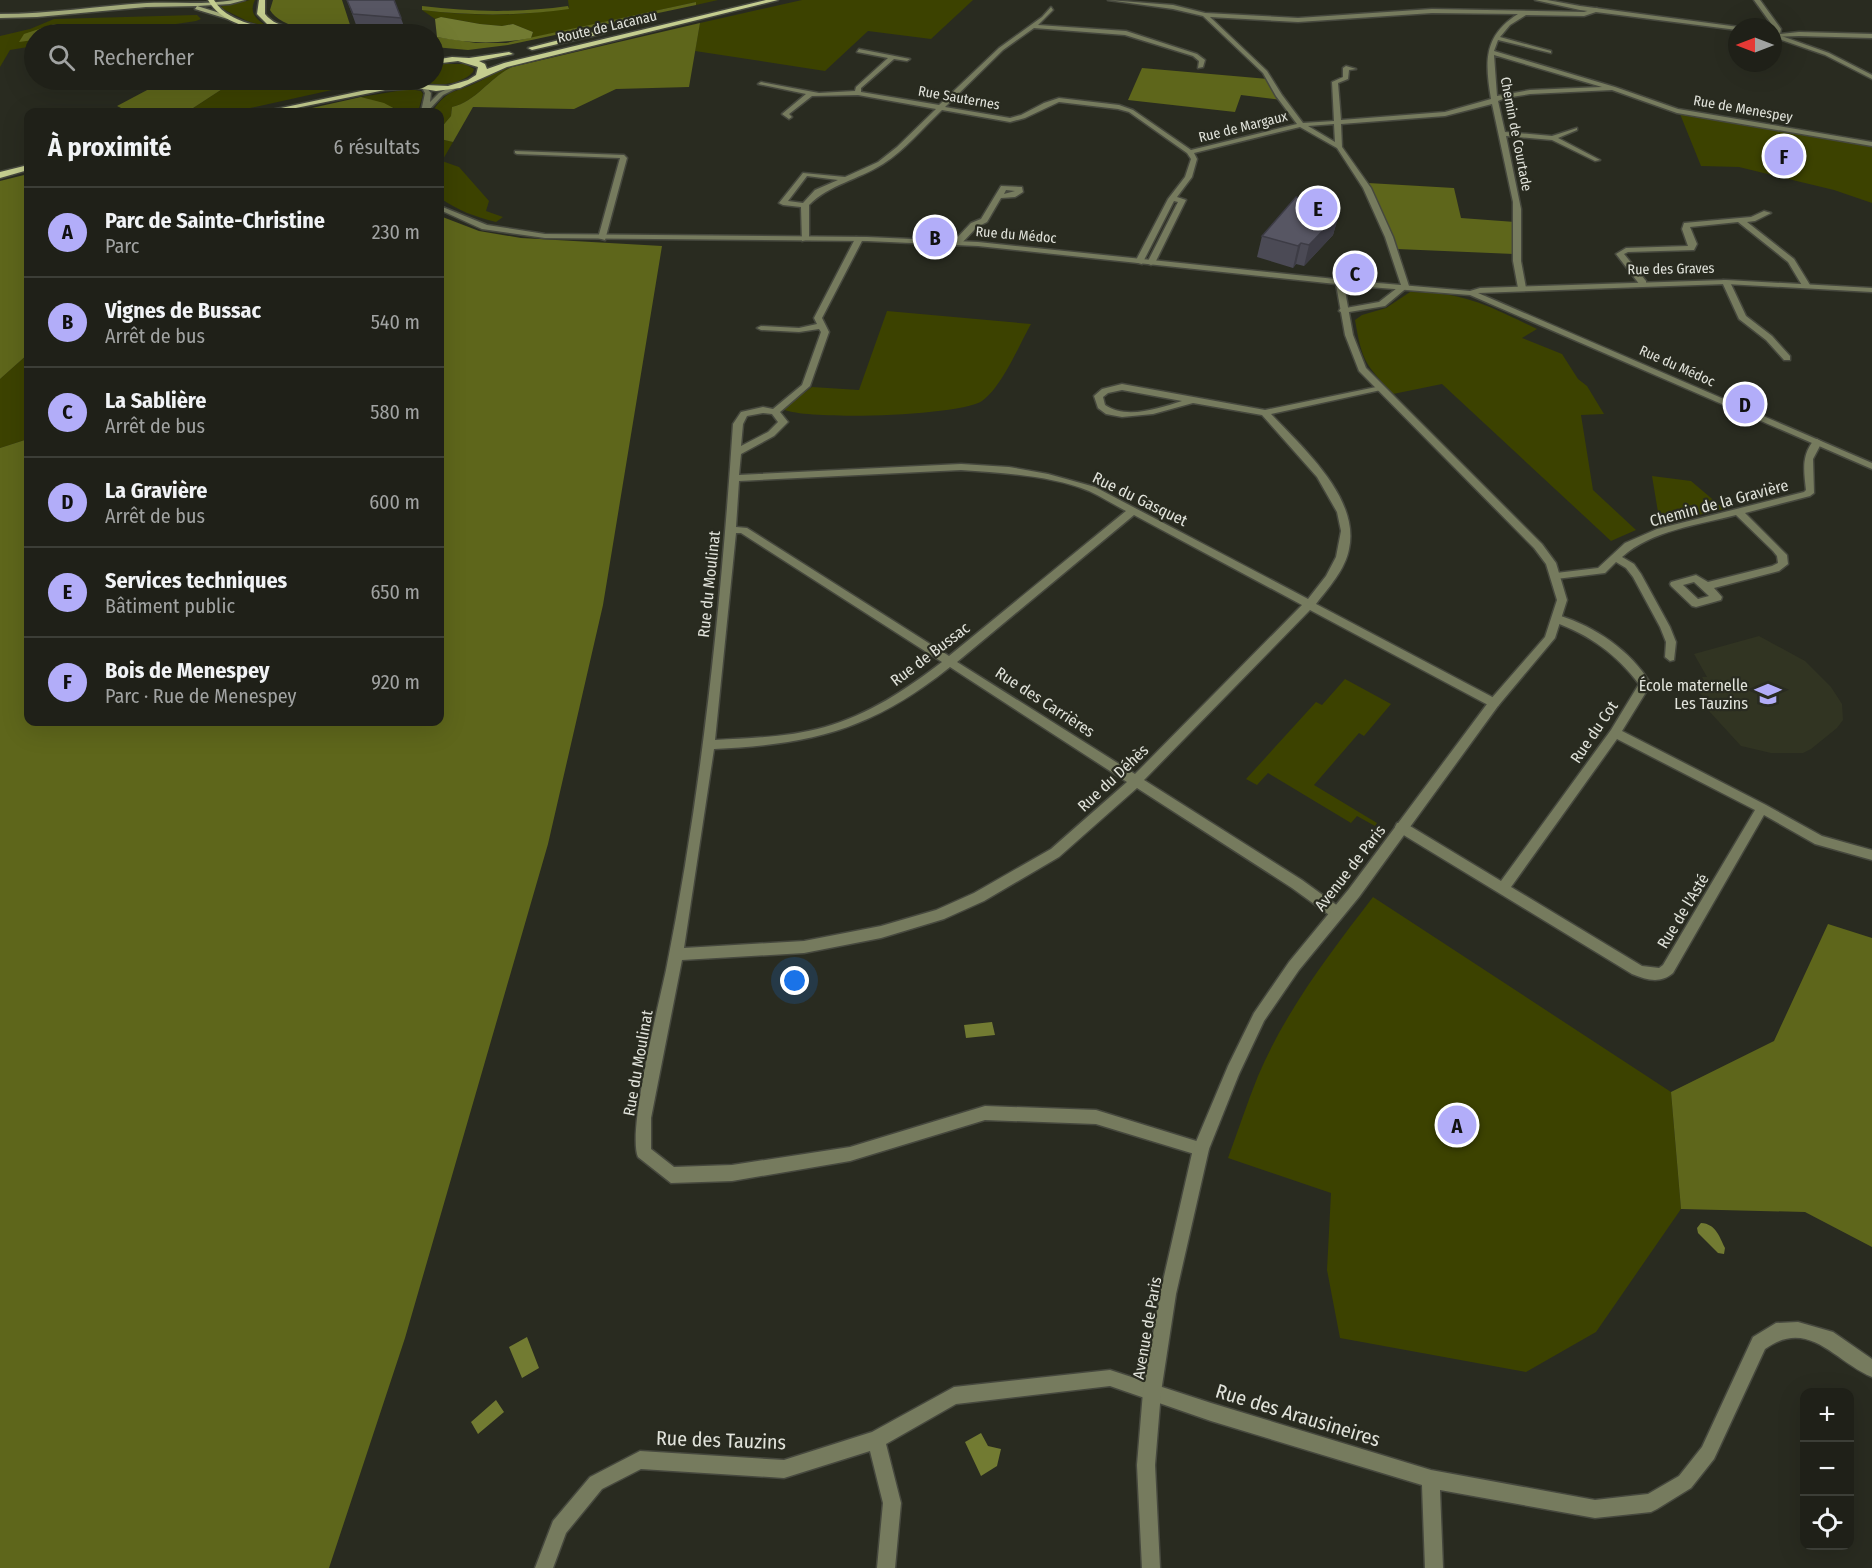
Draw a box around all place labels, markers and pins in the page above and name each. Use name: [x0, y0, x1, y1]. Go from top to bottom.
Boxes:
pin: F: [1764, 134, 1804, 178]
pin: E: [1298, 186, 1338, 230]
pin: B: [916, 214, 954, 260]
pin: C: [1336, 250, 1374, 296]
pin: D: [1726, 382, 1764, 426]
place label: École maternelle Les Tauzins: [1639, 676, 1748, 713]
school or university icon: École maternelle Les Tauzins: [1753, 679, 1783, 709]
pin: A: [1438, 1102, 1476, 1148]

